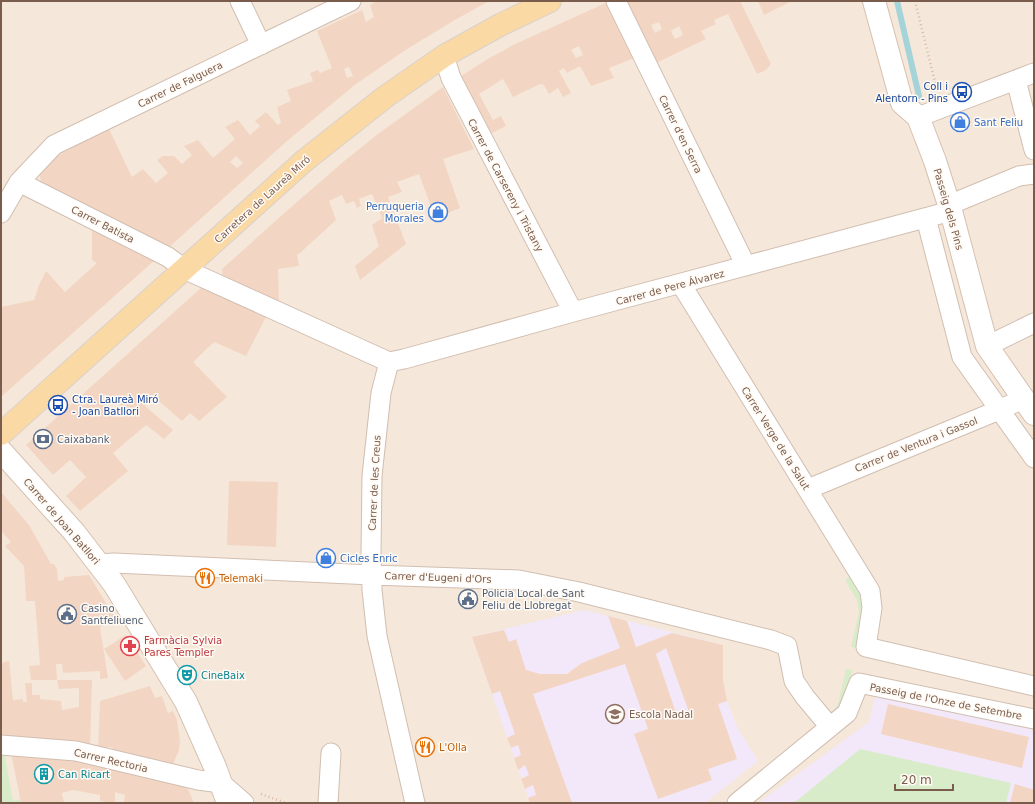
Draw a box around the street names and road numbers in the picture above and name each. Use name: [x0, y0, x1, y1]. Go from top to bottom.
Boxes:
street label: Carrer de Falguera: [136, 59, 224, 110]
street label: Carrer d'en Serra: [657, 93, 704, 175]
street label: Carrer de Carsereny i Tristany: [466, 117, 545, 254]
street label: Carretera de Laureà Miró: [212, 153, 312, 245]
street label: Passeig dels Pins: [932, 167, 965, 251]
street label: Carrer Batista: [69, 204, 136, 245]
street label: Carrer de Pere Álvarez: [614, 267, 726, 307]
street label: Carrer Verge de la Salut: [739, 385, 812, 492]
street label: Carrer de Ventura i Gassol: [853, 415, 979, 474]
street label: Carrer de les Creus: [366, 435, 383, 531]
street label: Carrer de Joan Batllori: [21, 476, 102, 567]
street label: Carrer d'Eugeni d'Ors: [384, 570, 492, 585]
street label: Passeig de l'Onze de Setembre: [869, 681, 1023, 722]
street label: Carrer Rectoria: [73, 747, 149, 774]

